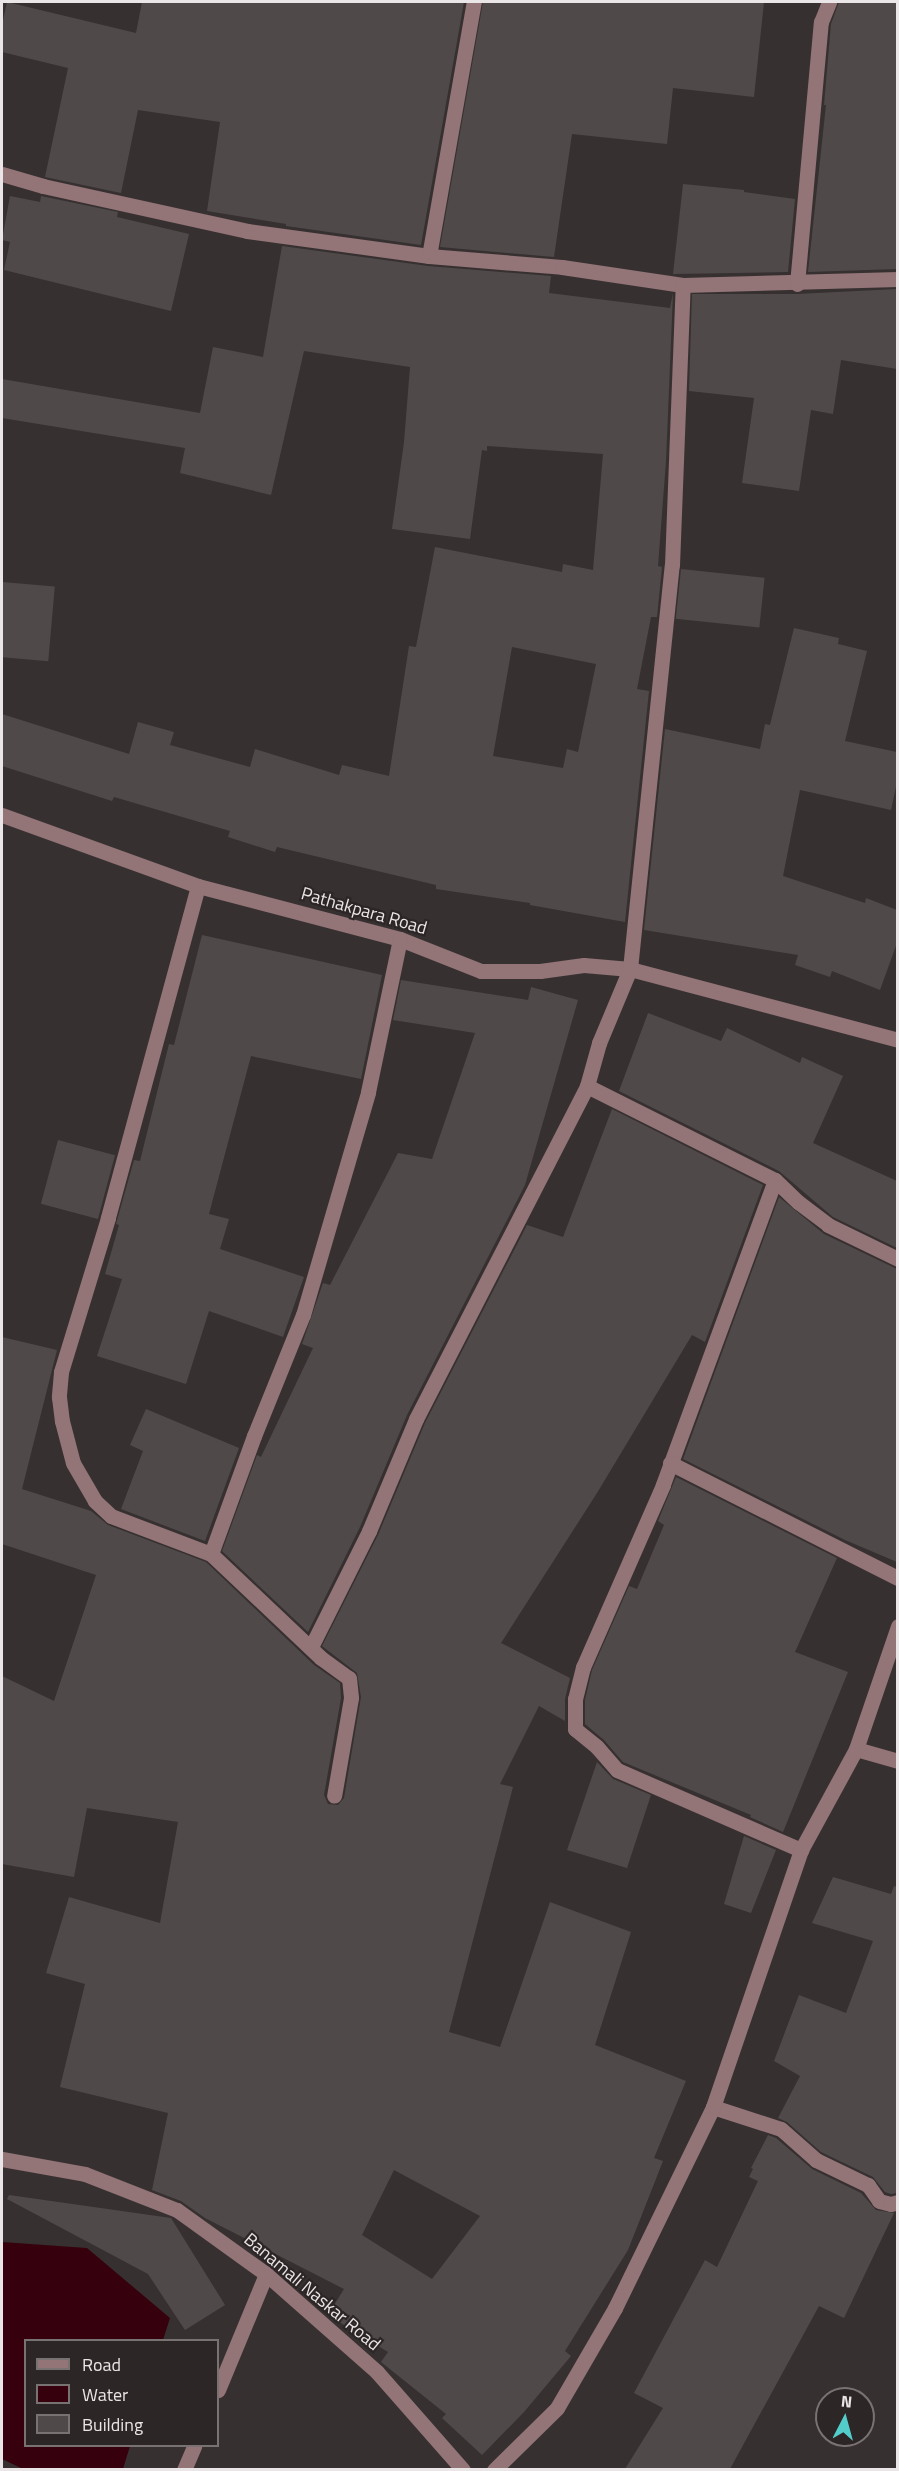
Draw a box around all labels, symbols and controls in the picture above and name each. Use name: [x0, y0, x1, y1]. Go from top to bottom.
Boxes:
street label: Pathakpara Road: [299, 883, 429, 939]
street label: Banamali Naskar Road: [239, 2229, 385, 2355]
legend: [24, 2339, 219, 2447]
text: Road: [82, 2351, 121, 2378]
text: Water: [82, 2381, 128, 2408]
north arrow: [815, 2387, 875, 2447]
text: N: [840, 2389, 853, 2414]
text: Building: [82, 2411, 143, 2438]

